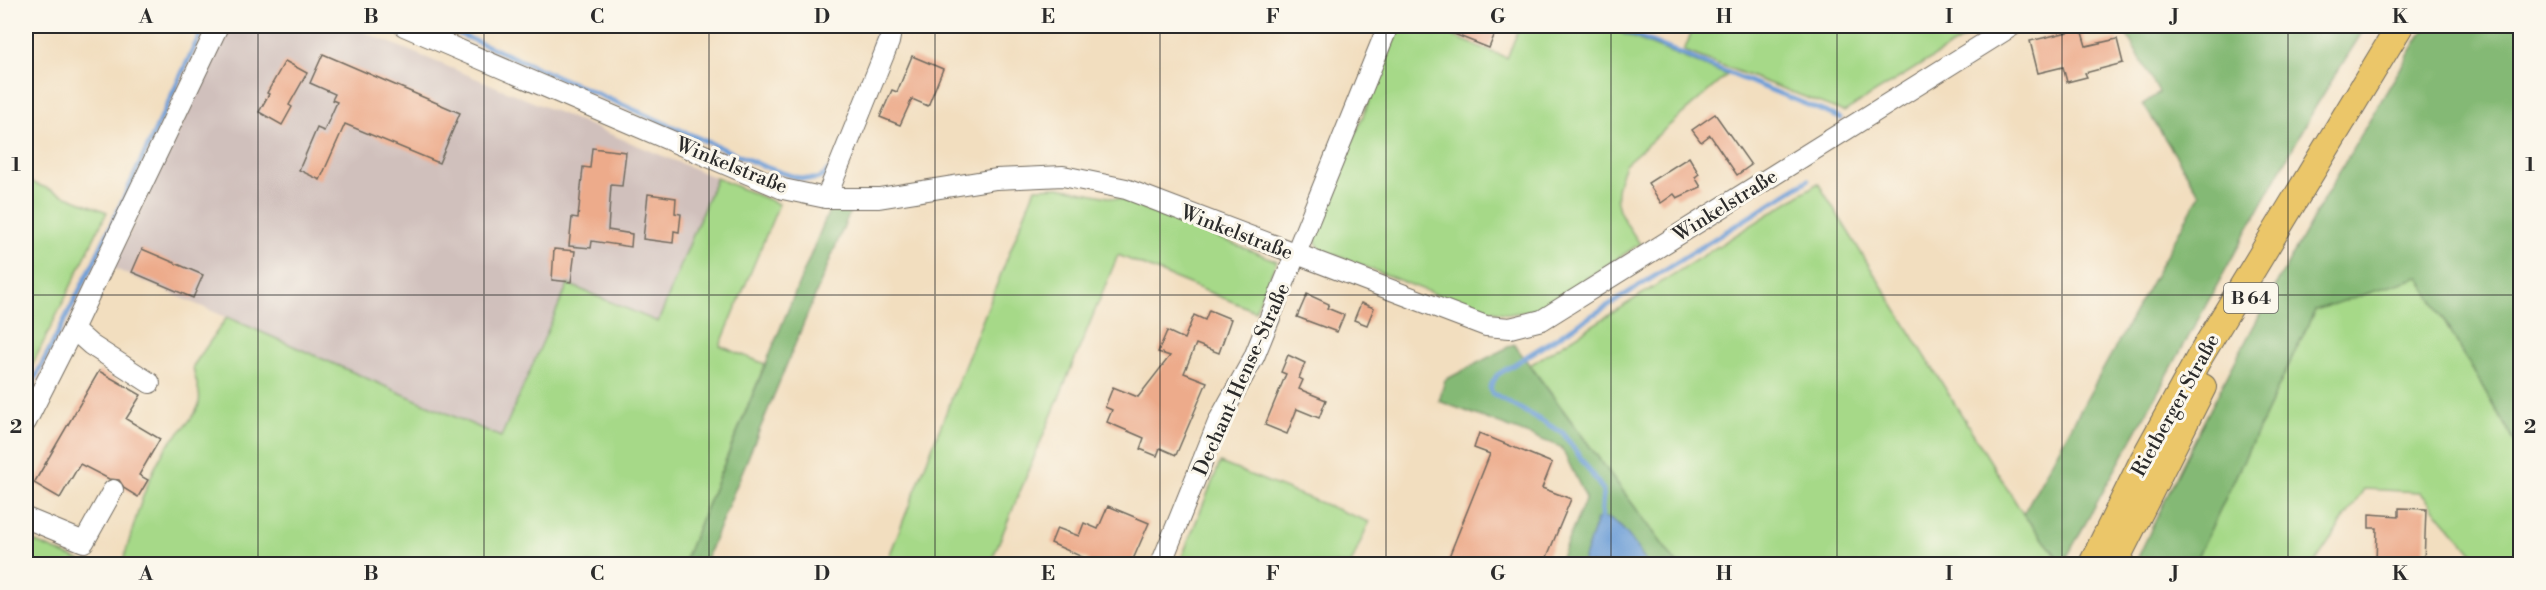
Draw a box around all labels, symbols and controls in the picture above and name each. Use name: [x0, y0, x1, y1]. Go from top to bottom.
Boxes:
text: A: [138, 5, 154, 30]
text: B: [363, 5, 379, 30]
text: C: [590, 5, 604, 30]
text: D: [814, 5, 830, 30]
text: E: [1041, 5, 1055, 30]
text: F: [1266, 5, 1280, 30]
text: G: [1490, 5, 1506, 30]
text: H: [1716, 5, 1733, 30]
text: I: [1945, 5, 1953, 30]
text: J: [2168, 5, 2179, 30]
text: K: [2392, 5, 2409, 30]
street label: Winkelstraße: [671, 132, 791, 200]
text: 1: [11, 153, 21, 178]
text: 1: [2525, 153, 2535, 178]
street label: Winkelstraße: [1668, 164, 1783, 249]
street label: Winkelstraße: [1176, 200, 1296, 266]
street label: Dechant-Hense-Straße: [1189, 279, 1296, 480]
road number: B 64: [2224, 283, 2278, 313]
street label: Rietberger Straße: [2127, 330, 2226, 481]
text: 2: [10, 415, 22, 440]
text: 2: [2524, 415, 2536, 440]
text: A: [138, 562, 154, 587]
text: B: [363, 562, 379, 587]
text: C: [590, 562, 604, 587]
text: D: [814, 562, 830, 587]
text: E: [1041, 562, 1055, 587]
text: F: [1266, 562, 1280, 587]
text: G: [1490, 562, 1506, 587]
text: H: [1716, 562, 1733, 587]
text: I: [1945, 562, 1953, 587]
text: J: [2168, 562, 2179, 587]
text: K: [2392, 562, 2409, 587]

